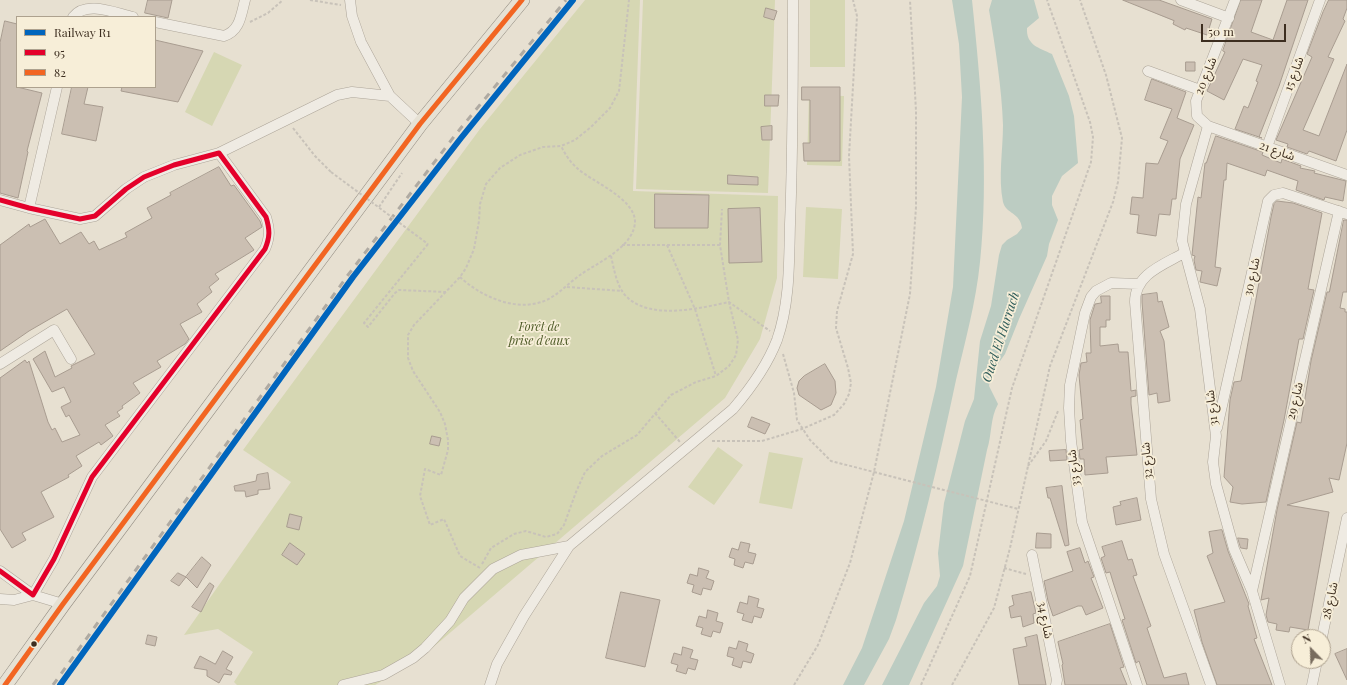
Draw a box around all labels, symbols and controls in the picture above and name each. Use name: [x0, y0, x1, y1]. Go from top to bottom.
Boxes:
legend: [16, 16, 156, 88]
scale bar: [1203, 16, 1288, 42]
text: 50 m: [1208, 23, 1234, 39]
text: Railway R1: [54, 24, 111, 40]
text: 95: [54, 44, 65, 60]
street label: شارع 20: [1192, 55, 1220, 97]
street label: شارع 15: [1281, 55, 1307, 93]
text: 82: [54, 64, 66, 80]
street label: شارع 21: [1257, 138, 1297, 164]
street label: شارع 30: [1241, 256, 1263, 298]
water label: Oued El Harrach: [979, 290, 1023, 384]
park label: Forêt de prise d'eaux: [508, 320, 570, 348]
street label: شارع 29: [1284, 381, 1306, 421]
street label: شارع 31: [1203, 389, 1221, 427]
street label: شارع 32: [1138, 442, 1156, 480]
street label: شارع 33: [1065, 449, 1083, 487]
street label: شارع 28: [1319, 581, 1341, 621]
street label: شارع 34: [1034, 600, 1056, 640]
north arrow: [1291, 629, 1331, 669]
text: N: [1300, 630, 1313, 647]
unlabelled marker: [29, 639, 39, 649]

